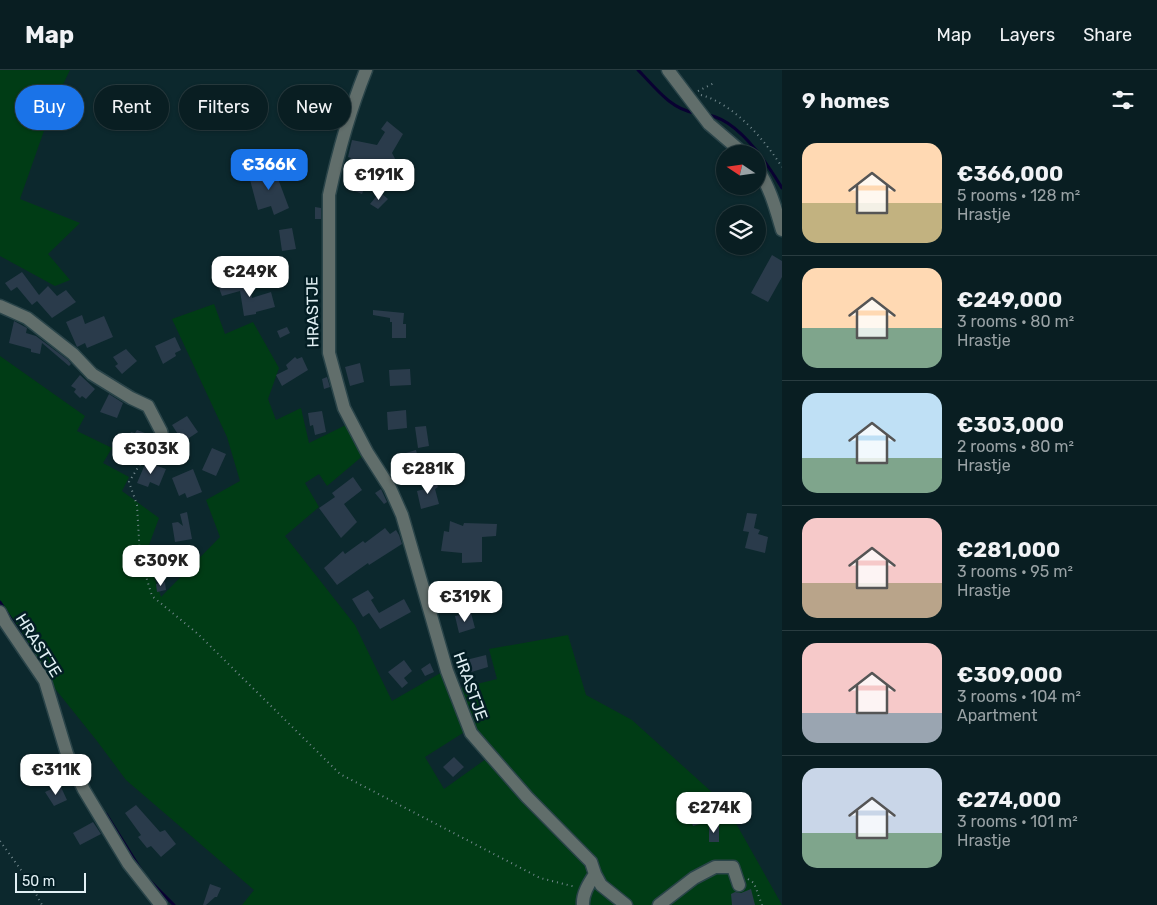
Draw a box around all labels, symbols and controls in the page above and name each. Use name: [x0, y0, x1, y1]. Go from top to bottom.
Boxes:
text: Map: [25, 21, 74, 49]
text: Map: [937, 24, 972, 46]
text: Layers: [1000, 24, 1055, 46]
text: Share: [1083, 24, 1132, 46]
chip: Buy: [15, 85, 84, 130]
chip: Rent: [94, 85, 169, 130]
chip: Filters: [179, 85, 268, 130]
chip: New: [278, 85, 351, 130]
icon: filters: [1109, 86, 1137, 114]
text: 9 homes: [802, 88, 890, 113]
north arrow: [716, 145, 766, 195]
map controls: [716, 145, 766, 255]
pin: €366K: [234, 148, 304, 191]
text: €366K: [242, 155, 296, 174]
pin: €191K: [344, 158, 414, 201]
text: €366,000: [957, 161, 1063, 186]
icon: home: [842, 163, 902, 223]
text: €191K: [354, 165, 404, 184]
text: 5 rooms · 128 m²: [957, 186, 1080, 205]
button: layers: [716, 205, 766, 255]
text: Hrastje: [957, 205, 1011, 224]
pin: €249K: [215, 256, 285, 298]
text: €249K: [223, 262, 277, 281]
street label: HRASTJE: [302, 276, 323, 348]
text: €249,000: [957, 287, 1062, 312]
icon: home: [842, 288, 902, 348]
text: 3 rooms · 80 m²: [957, 312, 1074, 331]
text: Hrastje: [957, 331, 1011, 350]
text: €303,000: [957, 412, 1064, 437]
icon: home: [842, 413, 902, 473]
pin: €303K: [116, 432, 186, 475]
text: 2 rooms · 80 m²: [957, 437, 1074, 456]
text: €303K: [123, 439, 179, 458]
pin: €281K: [393, 452, 463, 495]
text: Hrastje: [957, 456, 1011, 475]
text: €281K: [402, 459, 454, 478]
text: €281,000: [957, 537, 1060, 562]
icon: home: [842, 538, 902, 598]
pin: €309K: [126, 544, 196, 587]
text: €309K: [134, 551, 188, 570]
text: 3 rooms · 95 m²: [957, 562, 1073, 581]
pin: €319K: [430, 580, 500, 623]
text: Hrastje: [957, 581, 1011, 600]
text: €319K: [439, 587, 491, 606]
street label: HRASTJE: [12, 610, 66, 681]
street label: HRASTJE: [449, 649, 492, 723]
text: €309,000: [957, 662, 1063, 687]
icon: home: [842, 663, 902, 723]
text: 3 rooms · 104 m²: [957, 687, 1081, 706]
text: Apartment: [957, 706, 1037, 725]
pin: €311K: [21, 754, 91, 796]
text: €311K: [31, 760, 81, 779]
text: €274,000: [957, 787, 1061, 812]
icon: home: [842, 788, 902, 848]
pin: €274K: [679, 792, 749, 834]
text: €274K: [687, 798, 741, 817]
text: 3 rooms · 101 m²: [957, 812, 1078, 831]
text: Hrastje: [957, 831, 1011, 850]
scale bar: [15, 870, 86, 893]
text: 50 m: [22, 873, 55, 890]

